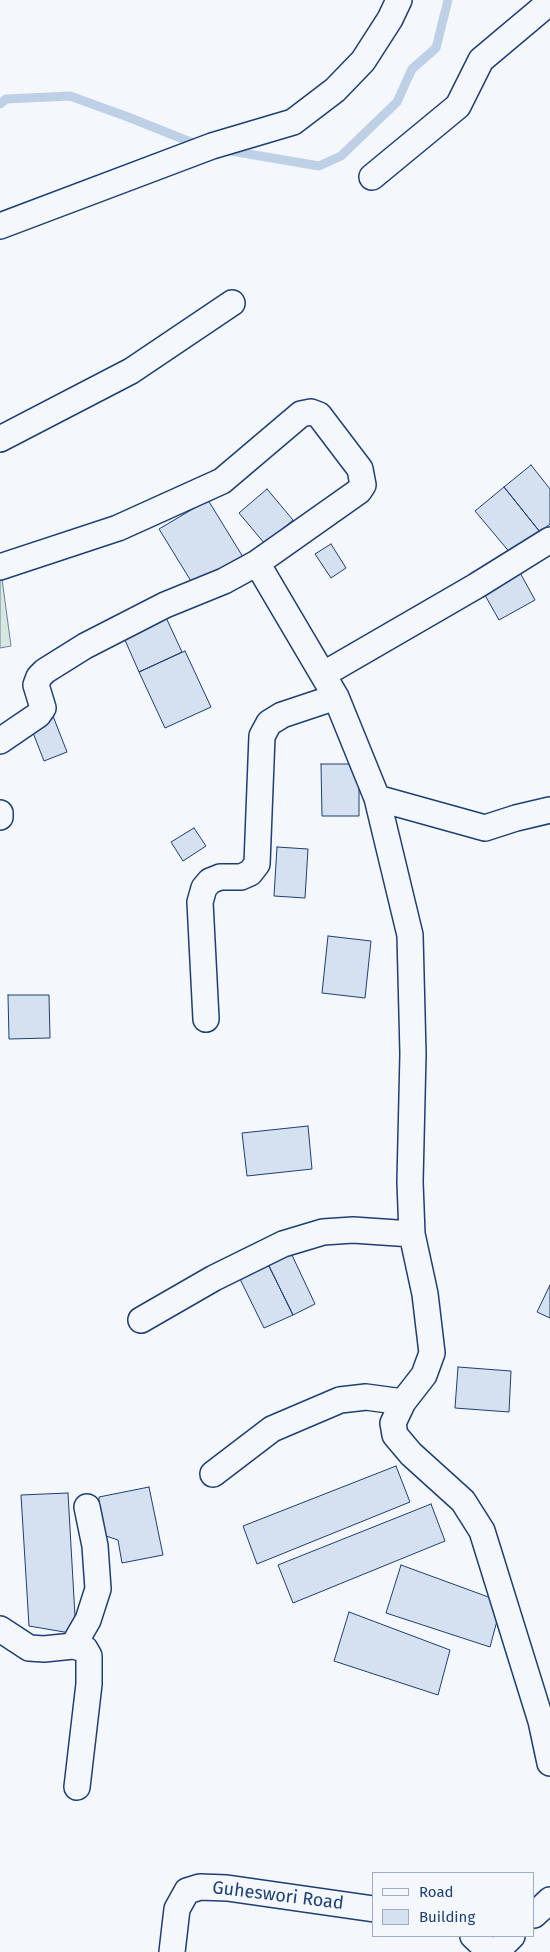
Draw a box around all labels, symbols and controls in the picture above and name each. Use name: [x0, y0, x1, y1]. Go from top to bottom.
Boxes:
legend: [372, 1872, 535, 1937]
street label: Guheswori Road: [211, 1877, 345, 1915]
text: Road: [419, 1883, 454, 1901]
text: Building: [419, 1908, 475, 1926]

